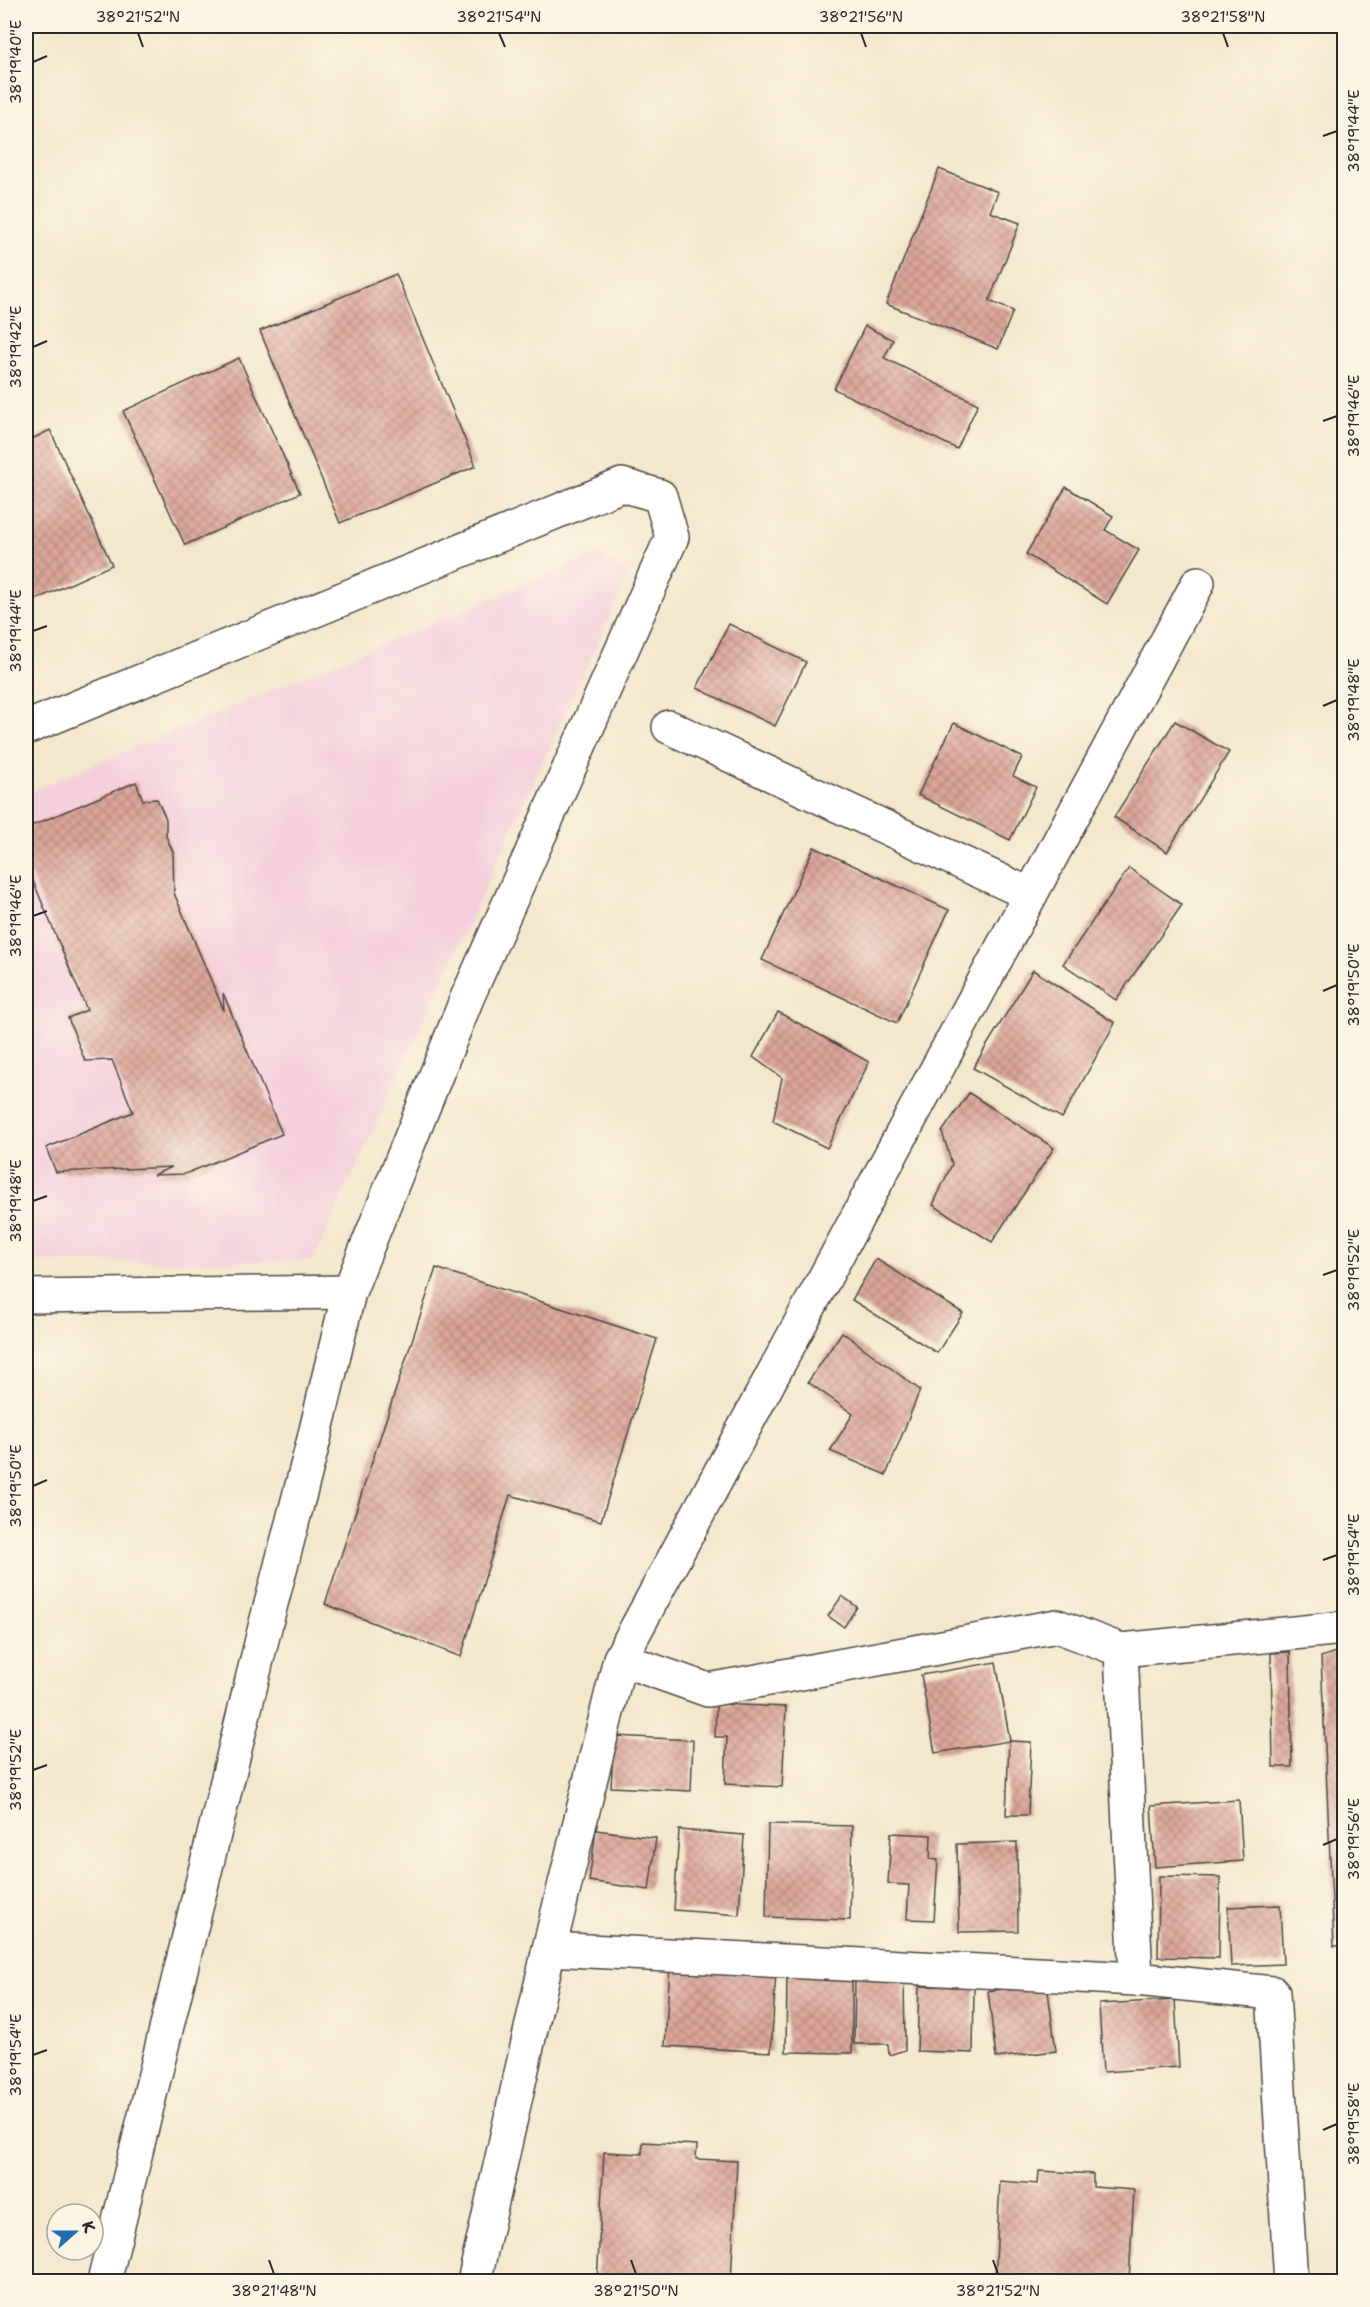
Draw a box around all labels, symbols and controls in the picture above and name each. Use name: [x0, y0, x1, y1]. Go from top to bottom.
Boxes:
text: 38°21'52"N: [96, 7, 180, 27]
text: 38°21'54"N: [457, 7, 541, 27]
text: 38°21'56"N: [819, 7, 903, 27]
text: 38°21'58"N: [1181, 7, 1265, 27]
text: 38°19'40"E: [6, 20, 26, 104]
text: 38°19'44"E: [1344, 89, 1364, 173]
text: 38°19'42"E: [6, 306, 26, 388]
text: 38°19'46"E: [1344, 375, 1364, 457]
text: 38°19'44"E: [6, 589, 26, 673]
text: 38°19'48"E: [1344, 658, 1364, 742]
text: 38°19'46"E: [6, 875, 26, 957]
text: 38°19'50"E: [1344, 943, 1364, 1027]
text: 38°19'48"E: [6, 1159, 26, 1243]
text: 38°19'52"E: [1344, 1229, 1364, 1311]
text: 38°19'50"E: [6, 1444, 26, 1528]
text: 38°19'54"E: [1344, 1514, 1364, 1596]
text: 38°19'52"E: [6, 1729, 26, 1811]
text: 38°19'56"E: [1344, 1798, 1364, 1880]
text: 38°19'54"E: [6, 2014, 26, 2096]
text: 38°19'58"E: [1344, 2083, 1364, 2165]
north arrow: [45, 2202, 105, 2262]
text: K: [77, 2218, 100, 2236]
text: 38°21'48"N: [231, 2281, 317, 2301]
text: 38°21'50"N: [593, 2281, 679, 2301]
text: 38°21'52"N: [956, 2281, 1040, 2301]

